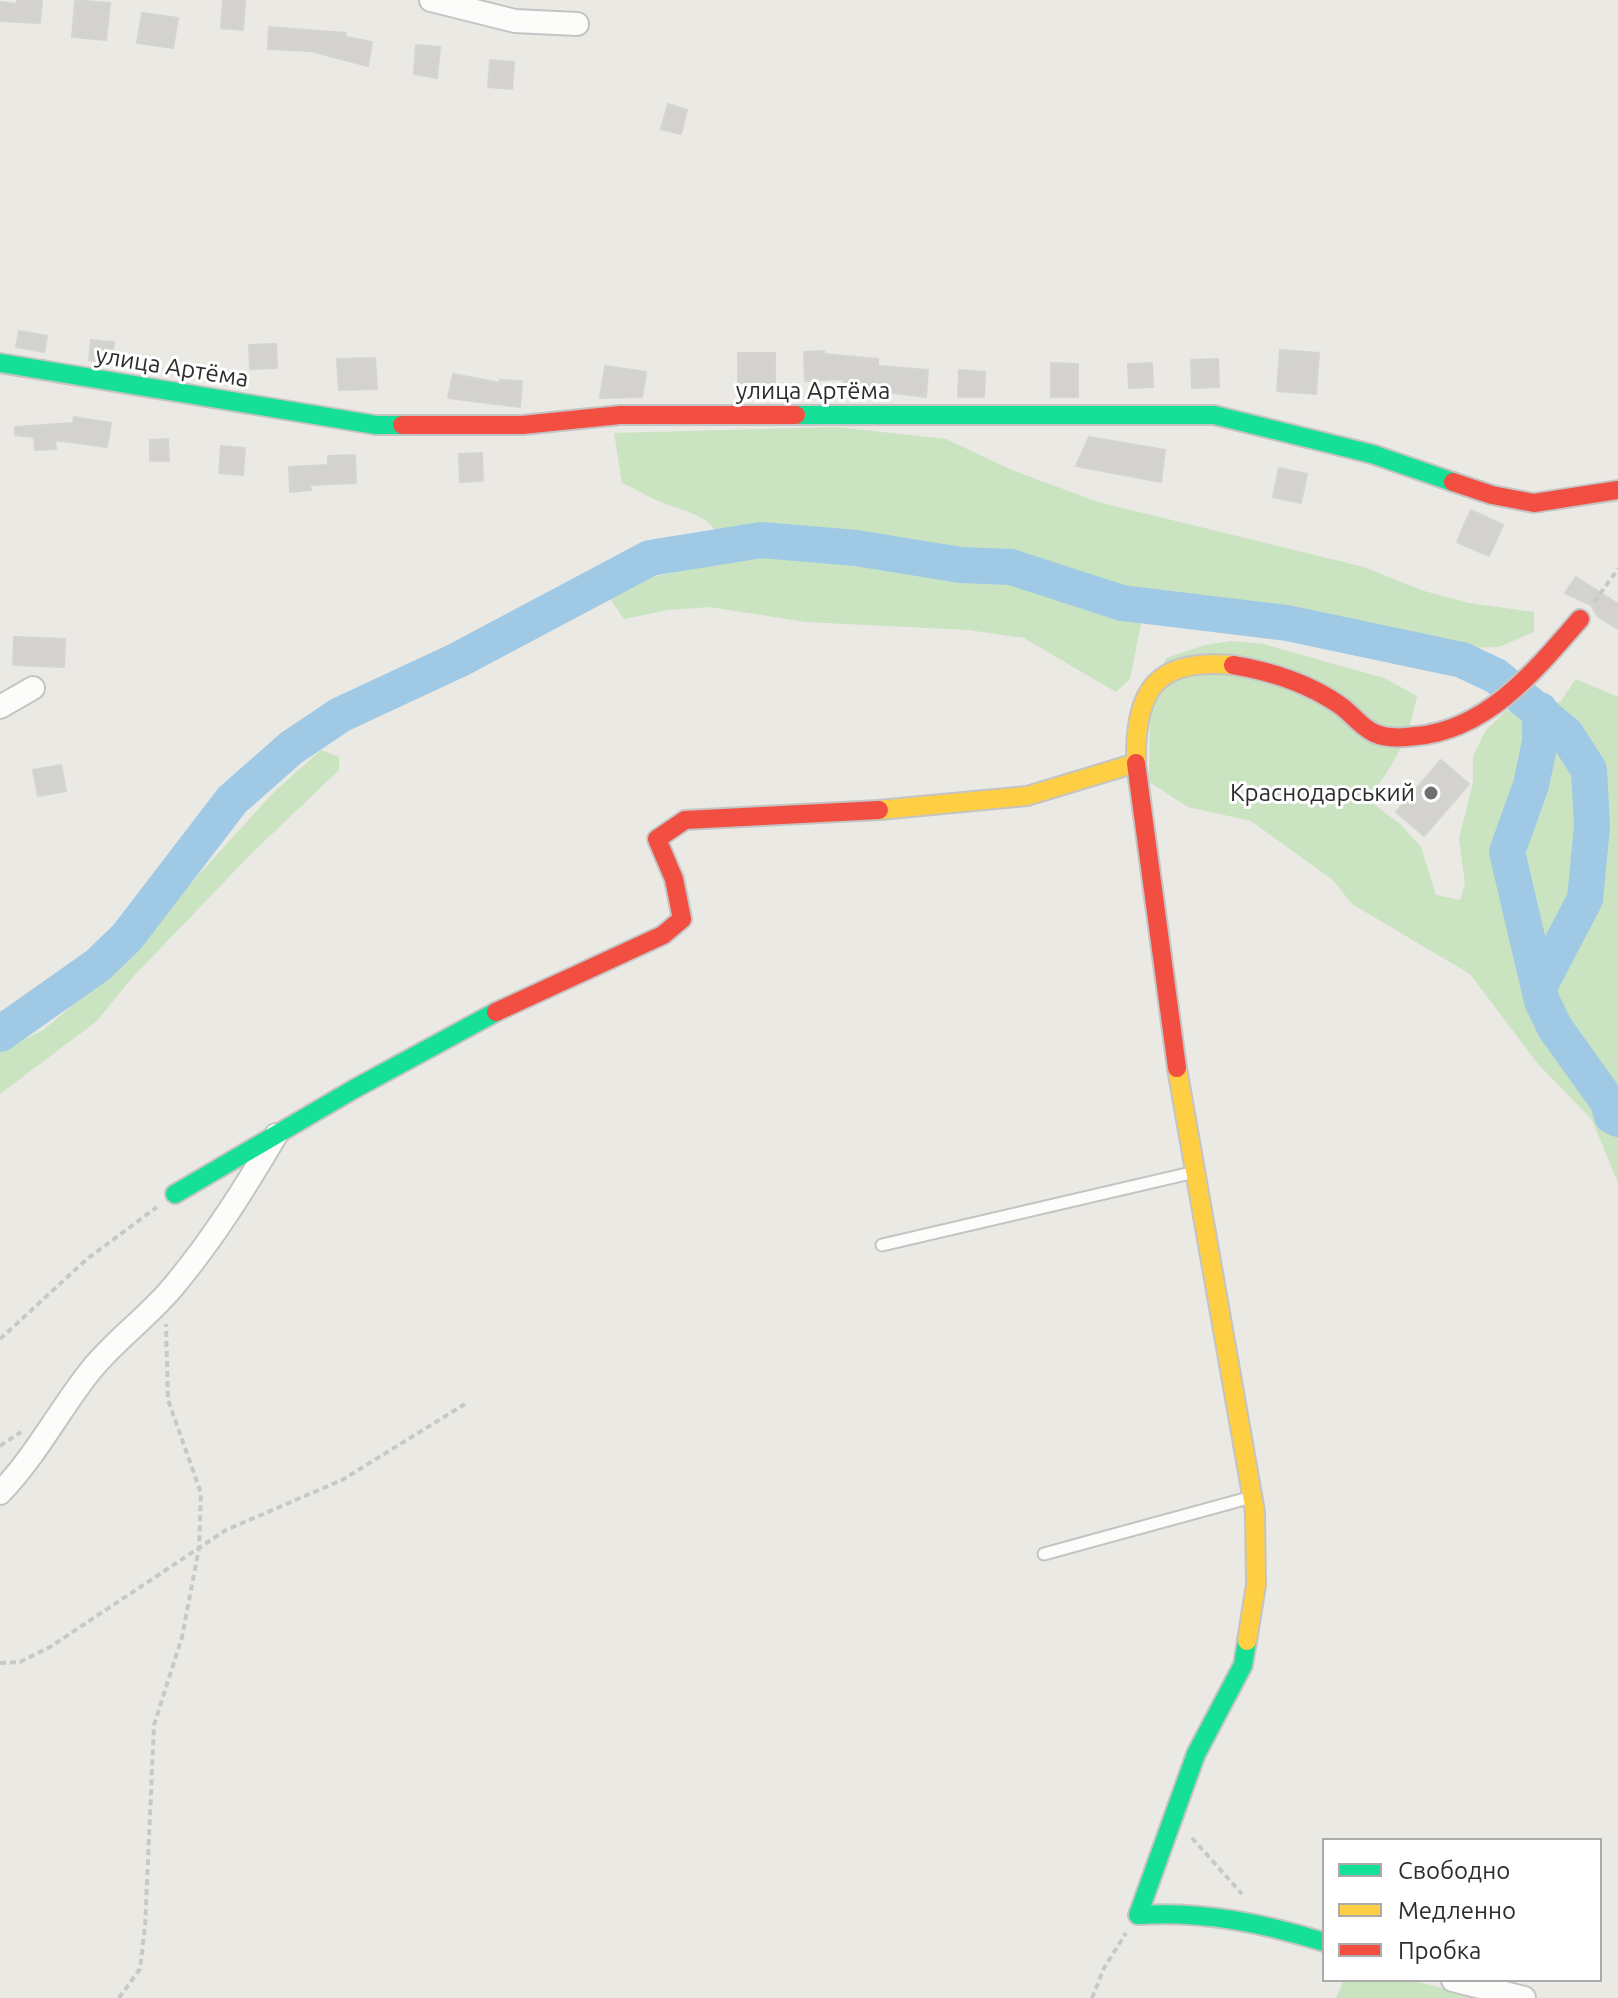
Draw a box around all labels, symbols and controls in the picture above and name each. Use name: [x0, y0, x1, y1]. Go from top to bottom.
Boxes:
street label: улица Артёма: [93, 341, 251, 393]
street label: улица Артёма: [736, 377, 890, 405]
place label: Краснодарський: [1230, 779, 1415, 807]
marker: Краснодарський: [1422, 784, 1440, 802]
legend: [1322, 1838, 1602, 1982]
text: Свободно: [1398, 1857, 1510, 1884]
text: Медленно: [1398, 1897, 1516, 1924]
text: Пробка: [1398, 1937, 1481, 1964]

